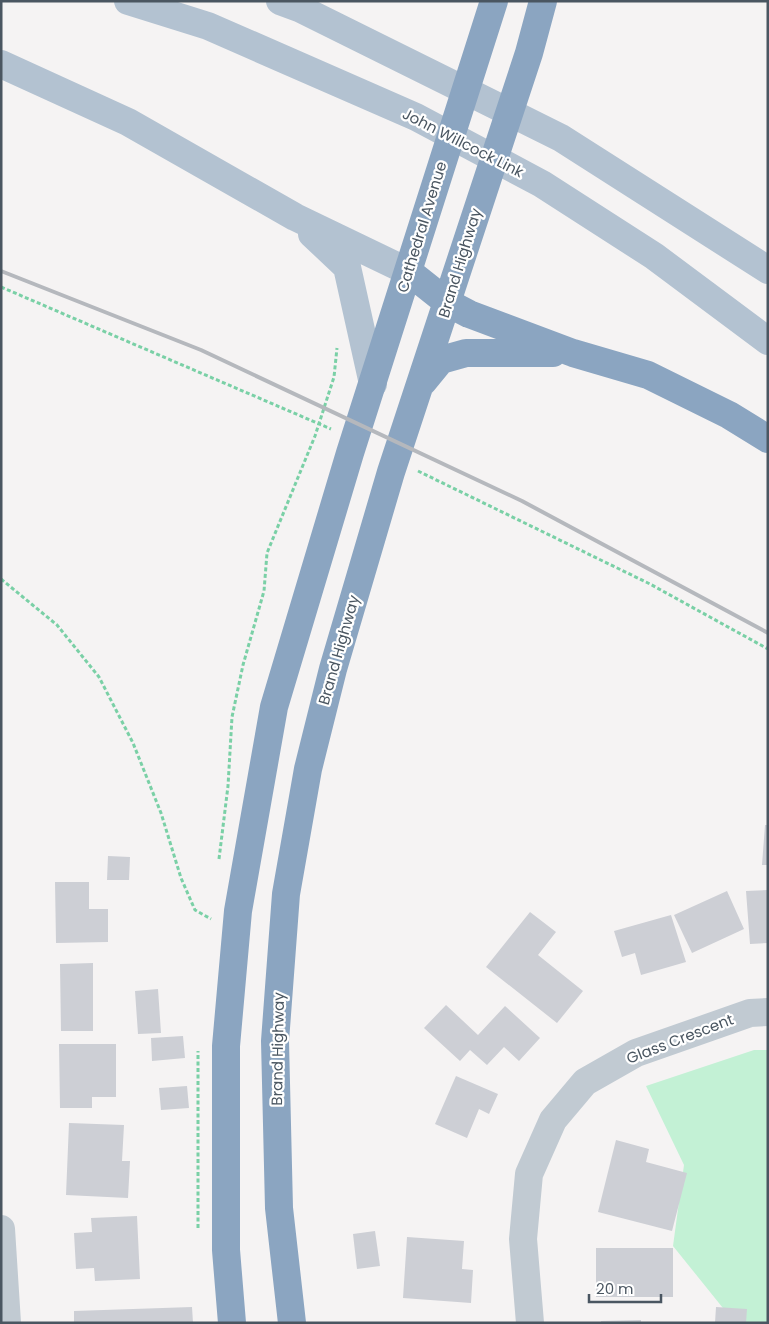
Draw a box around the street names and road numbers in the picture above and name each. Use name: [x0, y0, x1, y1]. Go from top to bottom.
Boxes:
street label: John Willcock Link: [399, 103, 528, 182]
street label: Cathedral Avenue: [392, 159, 451, 295]
street label: Brand Highway: [433, 205, 486, 320]
street label: Brand Highway: [313, 592, 364, 707]
street label: Brand Highway: [266, 992, 289, 1106]
street label: Glass Crescent: [623, 1008, 736, 1069]

